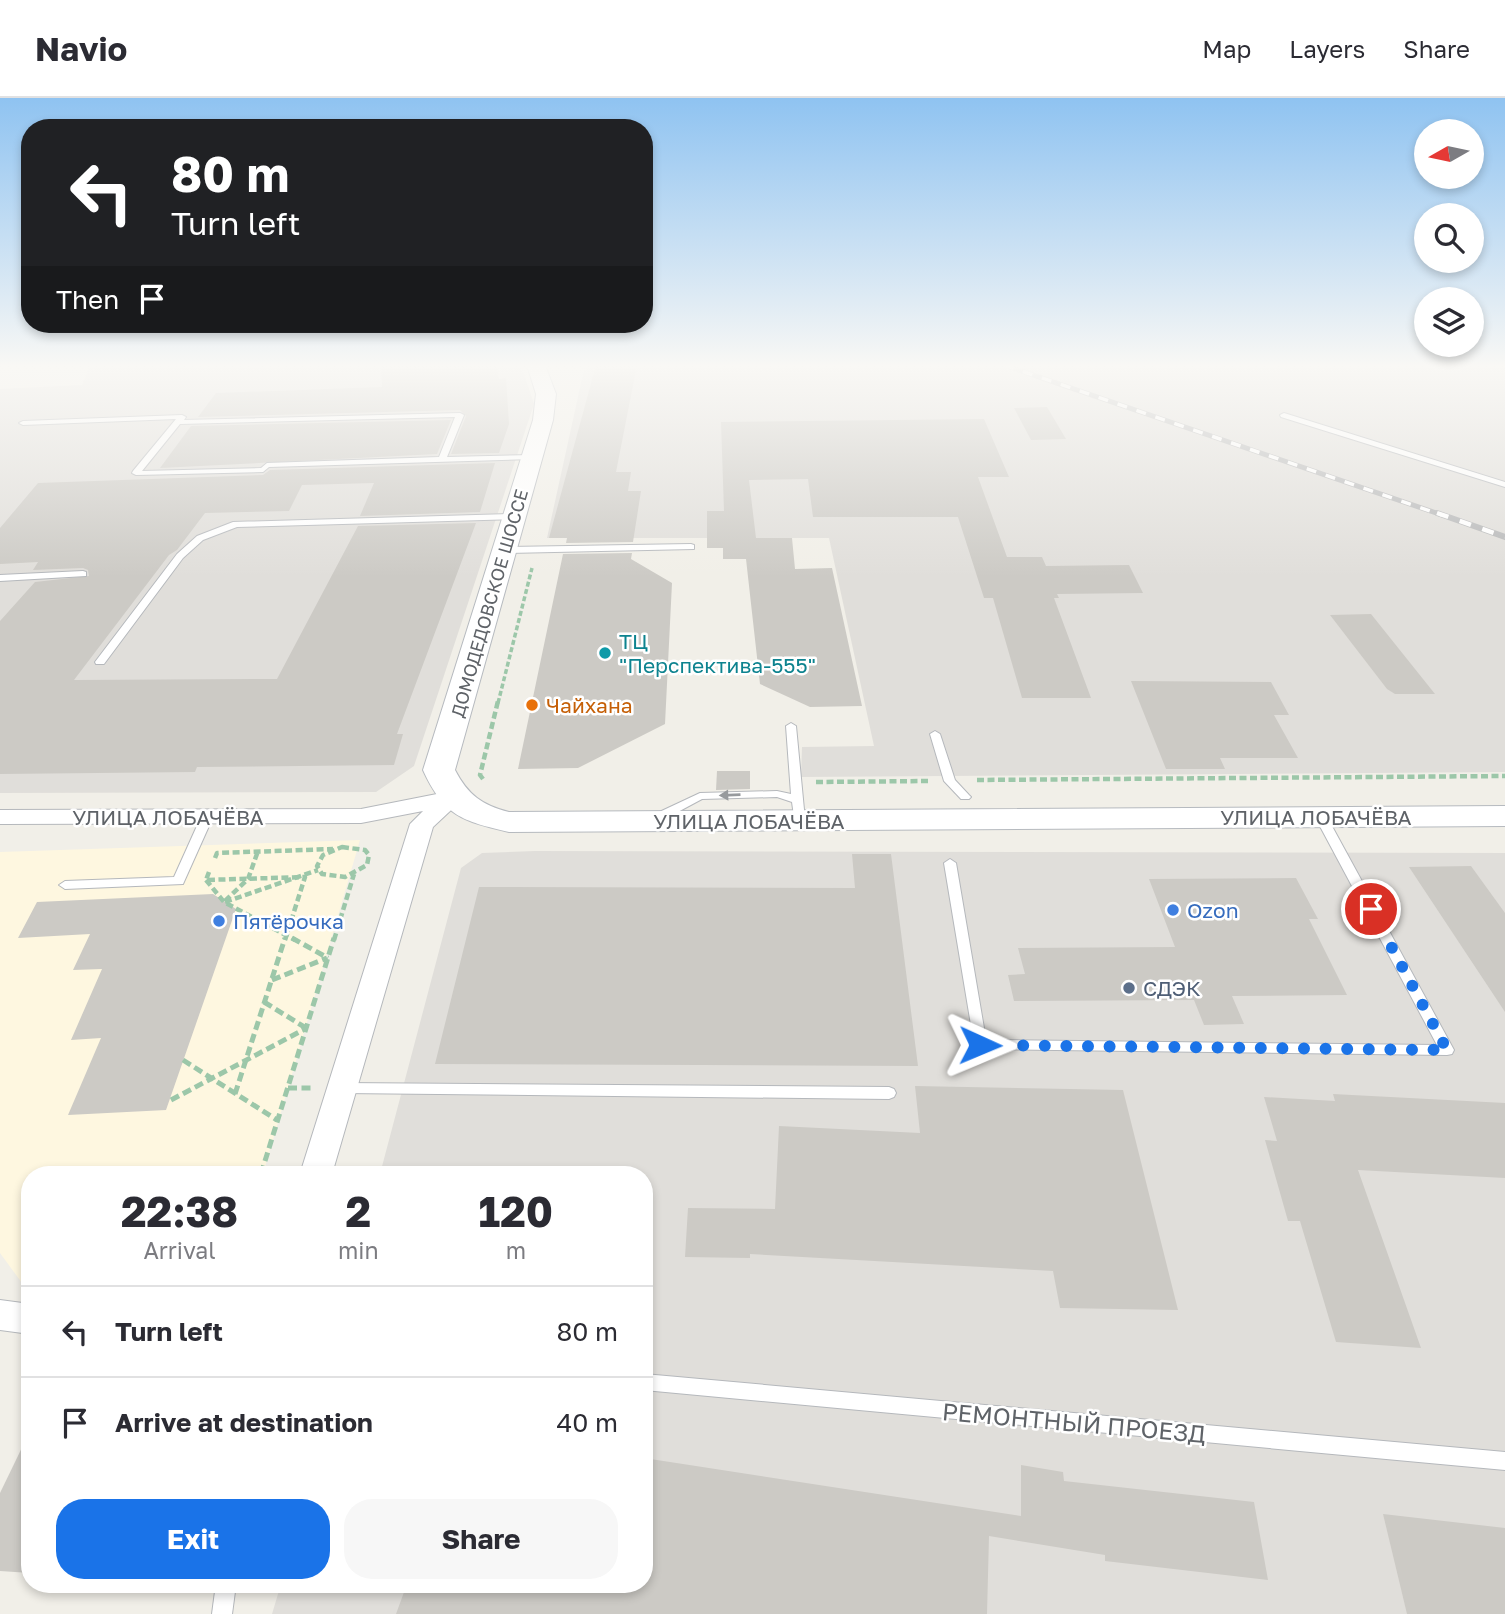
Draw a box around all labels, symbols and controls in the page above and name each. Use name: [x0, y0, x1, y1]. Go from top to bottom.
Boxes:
text: Navio: [35, 29, 127, 68]
text: Map: [1202, 34, 1251, 63]
text: Layers: [1289, 34, 1365, 63]
text: Share: [1403, 34, 1470, 63]
north arrow: [1414, 119, 1484, 189]
map controls: [1414, 119, 1484, 357]
text: 80 m: [171, 144, 289, 203]
icon: left: [56, 147, 147, 238]
button: search: [1414, 203, 1484, 273]
text: Turn left: [171, 204, 300, 242]
icon: arrive: [133, 280, 171, 318]
text: Then: [56, 284, 119, 315]
button: layers: [1414, 287, 1484, 357]
street label: ДОМОДЕДОВСКОЕ ШОССЕ: [446, 486, 532, 720]
place label: ТЦ "Перспектива-555": [619, 628, 816, 678]
marker: ТЦ "Перспектива-555": [597, 645, 613, 661]
place label: Чайхана: [546, 692, 633, 718]
marker: Чайхана: [524, 697, 540, 713]
one-way arrow: [719, 790, 741, 801]
street label: УЛИЦА ЛОБАЧЁВА: [72, 804, 264, 830]
street label: УЛИЦА ЛОБАЧЁВА: [1220, 804, 1412, 830]
street label: УЛИЦА ЛОБАЧЁВА: [653, 808, 845, 834]
pin: [1341, 879, 1401, 939]
icon: arrive: [1352, 890, 1390, 928]
place label: Ozon: [1187, 897, 1239, 923]
marker: Ozon: [1165, 902, 1181, 918]
place label: Пятёрочка: [233, 908, 344, 934]
marker: Пятёрочка: [211, 913, 227, 929]
place label: СДЭК: [1143, 975, 1201, 1001]
marker: СДЭК: [1121, 980, 1137, 996]
position arrow: [943, 1008, 1017, 1082]
text: 22:38: [121, 1186, 238, 1236]
text: 2: [345, 1186, 371, 1236]
text: 120: [479, 1186, 553, 1236]
text: Arrival: [143, 1236, 216, 1264]
text: min: [338, 1236, 379, 1264]
text: m: [506, 1236, 526, 1264]
icon: left: [56, 1313, 94, 1351]
text: Turn left: [115, 1316, 223, 1347]
text: 80 m: [557, 1316, 618, 1347]
street label: РЕМОНТНЫЙ ПРОЕЗД: [941, 1396, 1207, 1448]
icon: arrive: [56, 1404, 94, 1442]
text: Arrive at destination: [115, 1407, 373, 1438]
text: 40 m: [557, 1407, 618, 1438]
button: Exit: [56, 1499, 330, 1579]
button: Share: [344, 1499, 618, 1579]

